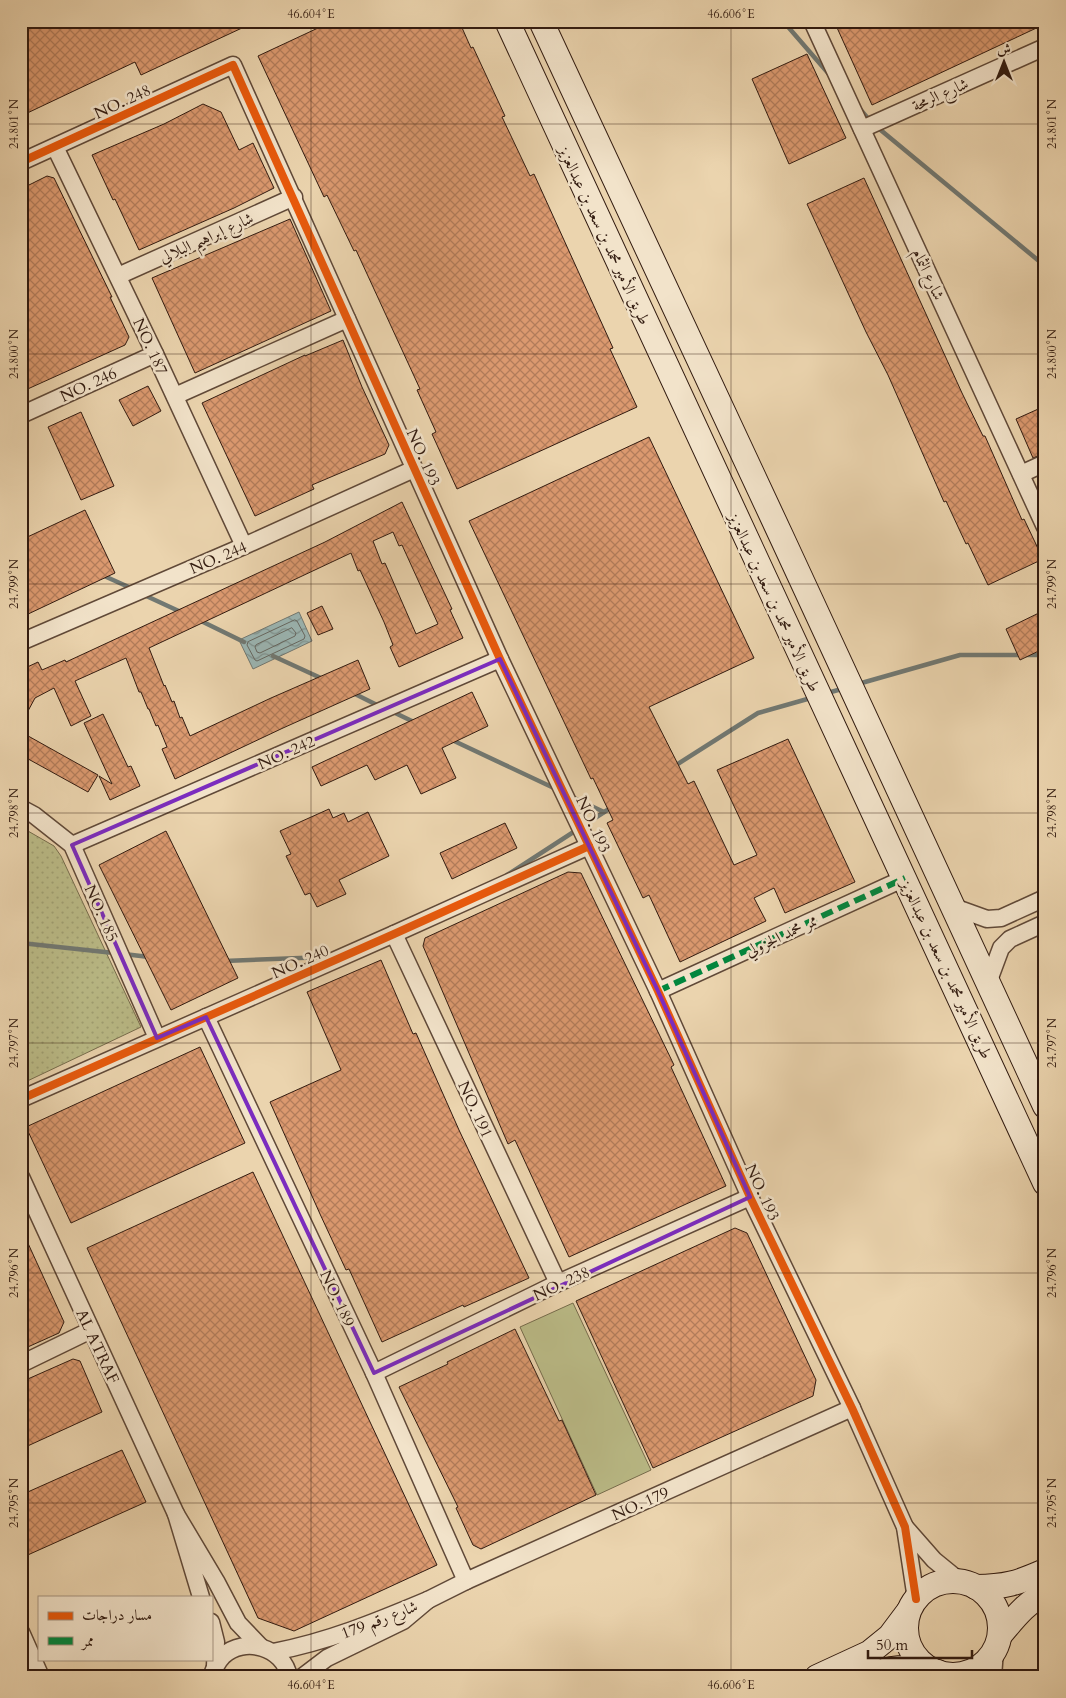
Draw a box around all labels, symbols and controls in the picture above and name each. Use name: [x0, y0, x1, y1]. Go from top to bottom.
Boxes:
text: 46.604°E: [287, 6, 335, 22]
text: 46.606°E: [707, 6, 755, 22]
north arrow: [978, 38, 1028, 88]
text: ش: [997, 40, 1011, 59]
street label: شارع الرمحة: [909, 73, 973, 119]
street label: NO. 248: [90, 79, 154, 125]
text: 24.801°N: [6, 98, 22, 149]
text: 24.801°N: [1044, 98, 1060, 149]
street label: طريق الأمير محمد بن سعد بن عبدالعزيز: [552, 140, 656, 328]
street label: شارع إبراهيم البلالي: [156, 207, 259, 273]
street label: شارع الثمام: [904, 245, 950, 305]
street label: NO. 187: [127, 314, 173, 378]
text: 24.800°N: [6, 328, 22, 379]
text: 24.800°N: [1044, 328, 1060, 379]
street label: NO. 246: [56, 362, 120, 408]
street label: NO. 193: [401, 425, 445, 489]
street label: طريق الأمير محمد بن سعد بن عبدالعزيز: [722, 507, 826, 695]
street label: NO. 244: [186, 536, 250, 580]
text: 24.799°N: [6, 558, 22, 609]
text: 24.799°N: [1044, 558, 1060, 609]
street label: NO. 242: [254, 731, 318, 775]
text: 24.798°N: [6, 787, 22, 838]
text: 24.798°N: [1044, 787, 1060, 838]
street label: NO. 193: [570, 792, 616, 856]
street label: طريق الأمير محمد بن سعد بن عبدالعزيز: [894, 874, 998, 1062]
street label: NO. 185: [79, 881, 123, 945]
street label: ممر محمد الجزولي: [742, 910, 822, 963]
street label: NO. 240: [268, 940, 332, 984]
text: 24.797°N: [6, 1017, 22, 1068]
text: 24.797°N: [1044, 1017, 1060, 1068]
street label: NO. 191: [452, 1077, 498, 1141]
street label: NO. 193: [739, 1160, 785, 1224]
text: 24.796°N: [6, 1247, 22, 1298]
text: 24.796°N: [1044, 1247, 1060, 1298]
street label: NO. 238: [529, 1261, 593, 1307]
street label: NO. 189: [314, 1266, 360, 1330]
street label: AL ATRAF: [70, 1305, 124, 1387]
text: 24.795°N: [6, 1477, 22, 1528]
text: 24.795°N: [1044, 1477, 1060, 1528]
street label: NO. 179: [608, 1482, 672, 1526]
street label: شارع رقم 179: [338, 1595, 422, 1648]
legend: [38, 1596, 212, 1660]
text: مسار دراجات: [82, 1605, 152, 1625]
scale bar: [868, 1628, 972, 1660]
text: ممر: [80, 1631, 94, 1651]
text: 50 m: [876, 1635, 908, 1655]
text: 46.604°E: [287, 1677, 335, 1693]
text: 46.606°E: [707, 1677, 755, 1693]

